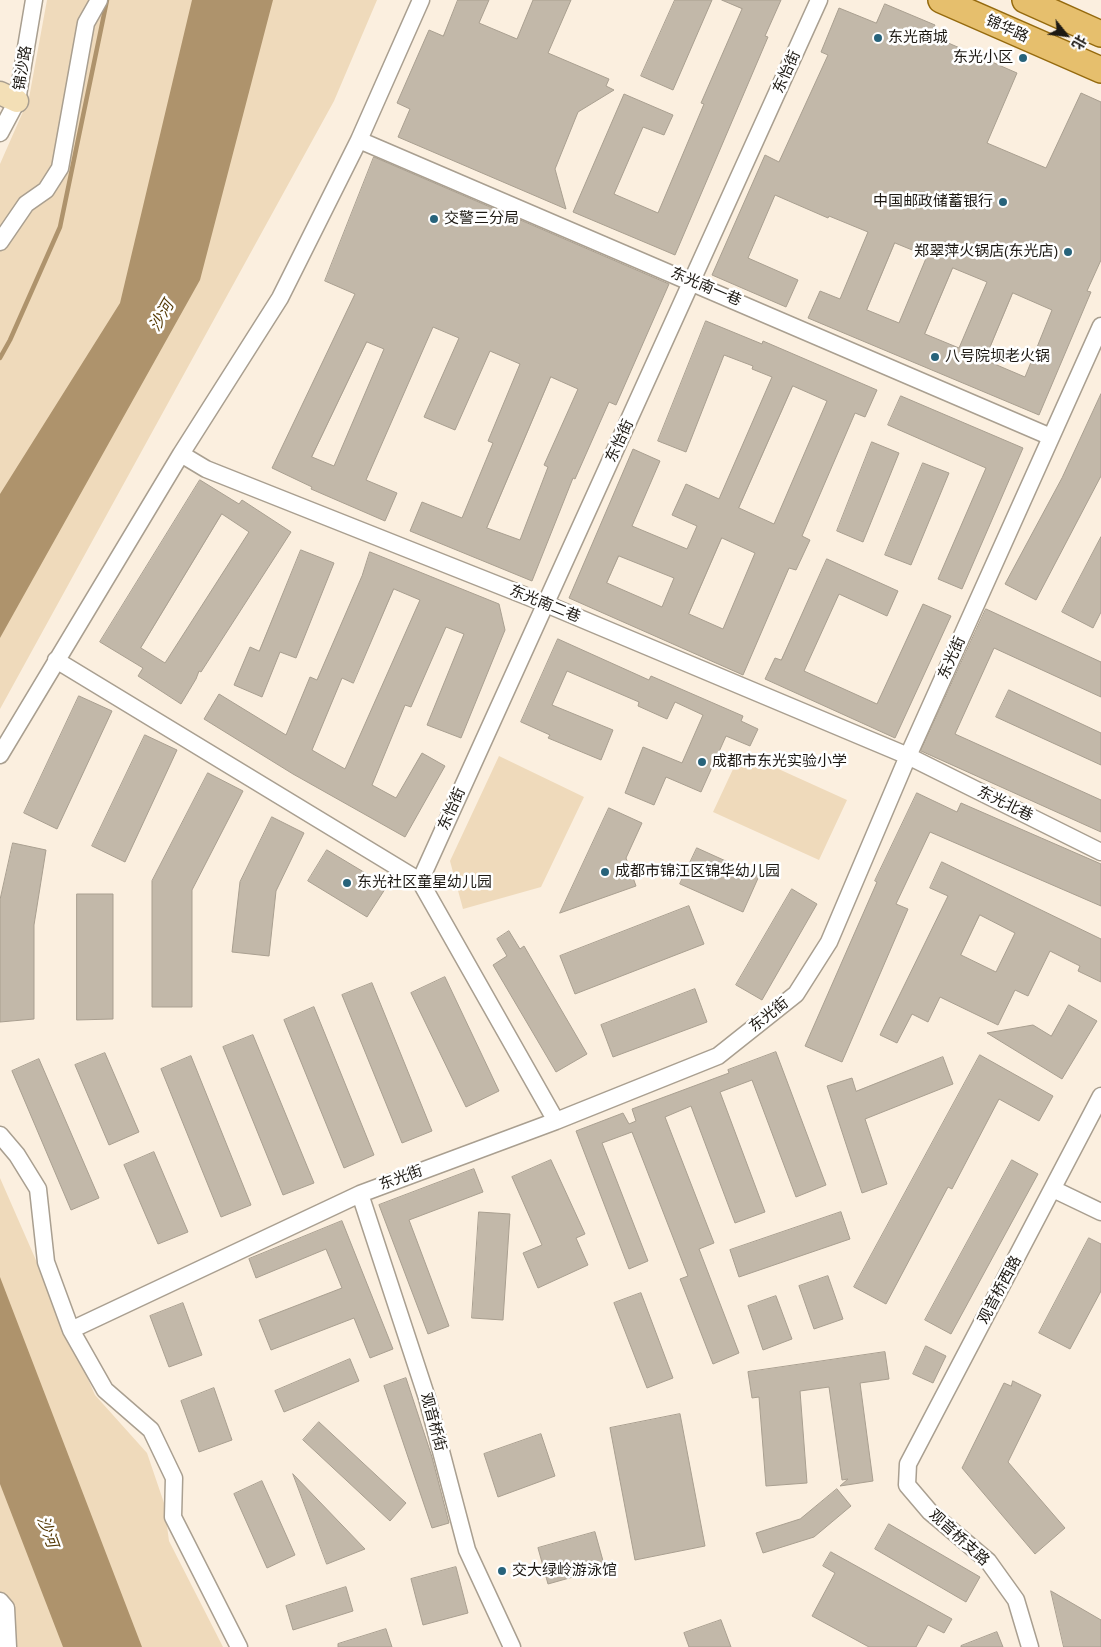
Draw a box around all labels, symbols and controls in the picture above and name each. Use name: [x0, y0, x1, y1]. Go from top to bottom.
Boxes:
north arrow: [1041, 10, 1091, 60]
street label: 锦华路: [983, 12, 1031, 46]
place label: 东光商城: [888, 29, 948, 47]
marker: 东光商城: [872, 32, 884, 44]
text: 北: [1068, 32, 1091, 53]
street label: 锦沙路: [11, 44, 35, 92]
street label: 东怡街: [770, 48, 804, 96]
place label: 东光小区: [953, 49, 1013, 67]
marker: 东光小区: [1017, 52, 1029, 64]
place label: 中国邮政储蓄银行: [873, 193, 993, 211]
marker: 中国邮政储蓄银行: [997, 196, 1009, 208]
place label: 交警三分局: [444, 210, 519, 228]
marker: 交警三分局: [428, 213, 440, 225]
place label: 郑翠萍火锅店(东光店): [914, 243, 1058, 261]
marker: 郑翠萍火锅店(东光店): [1062, 246, 1074, 258]
street label: 东光南一巷: [668, 264, 744, 310]
water label: 沙河: [146, 297, 178, 335]
place label: 八号院坝老火锅: [945, 348, 1050, 366]
marker: 八号院坝老火锅: [929, 351, 941, 363]
street label: 东怡街: [602, 417, 638, 465]
street label: 东光南二巷: [507, 582, 583, 626]
street label: 东光街: [935, 634, 969, 682]
place label: 成都市东光实验小学: [712, 753, 847, 771]
marker: 成都市东光实验小学: [696, 756, 708, 768]
street label: 东光北巷: [974, 783, 1036, 825]
street label: 东怡街: [435, 785, 469, 833]
place label: 成都市锦江区锦华幼儿园: [615, 863, 780, 881]
marker: 成都市锦江区锦华幼儿园: [599, 866, 611, 878]
place label: 东光社区童星幼儿园: [357, 874, 492, 892]
marker: 东光社区童星幼儿园: [341, 877, 353, 889]
street label: 东光街: [746, 994, 792, 1036]
street label: 东光街: [377, 1162, 425, 1194]
street label: 观音桥西路: [974, 1253, 1026, 1327]
street label: 观音桥街: [417, 1391, 449, 1453]
street label: 观音桥支路: [925, 1506, 993, 1570]
water label: 沙河: [33, 1514, 61, 1550]
place label: 交大绿岭游泳馆: [512, 1562, 617, 1580]
marker: 交大绿岭游泳馆: [496, 1565, 508, 1577]

